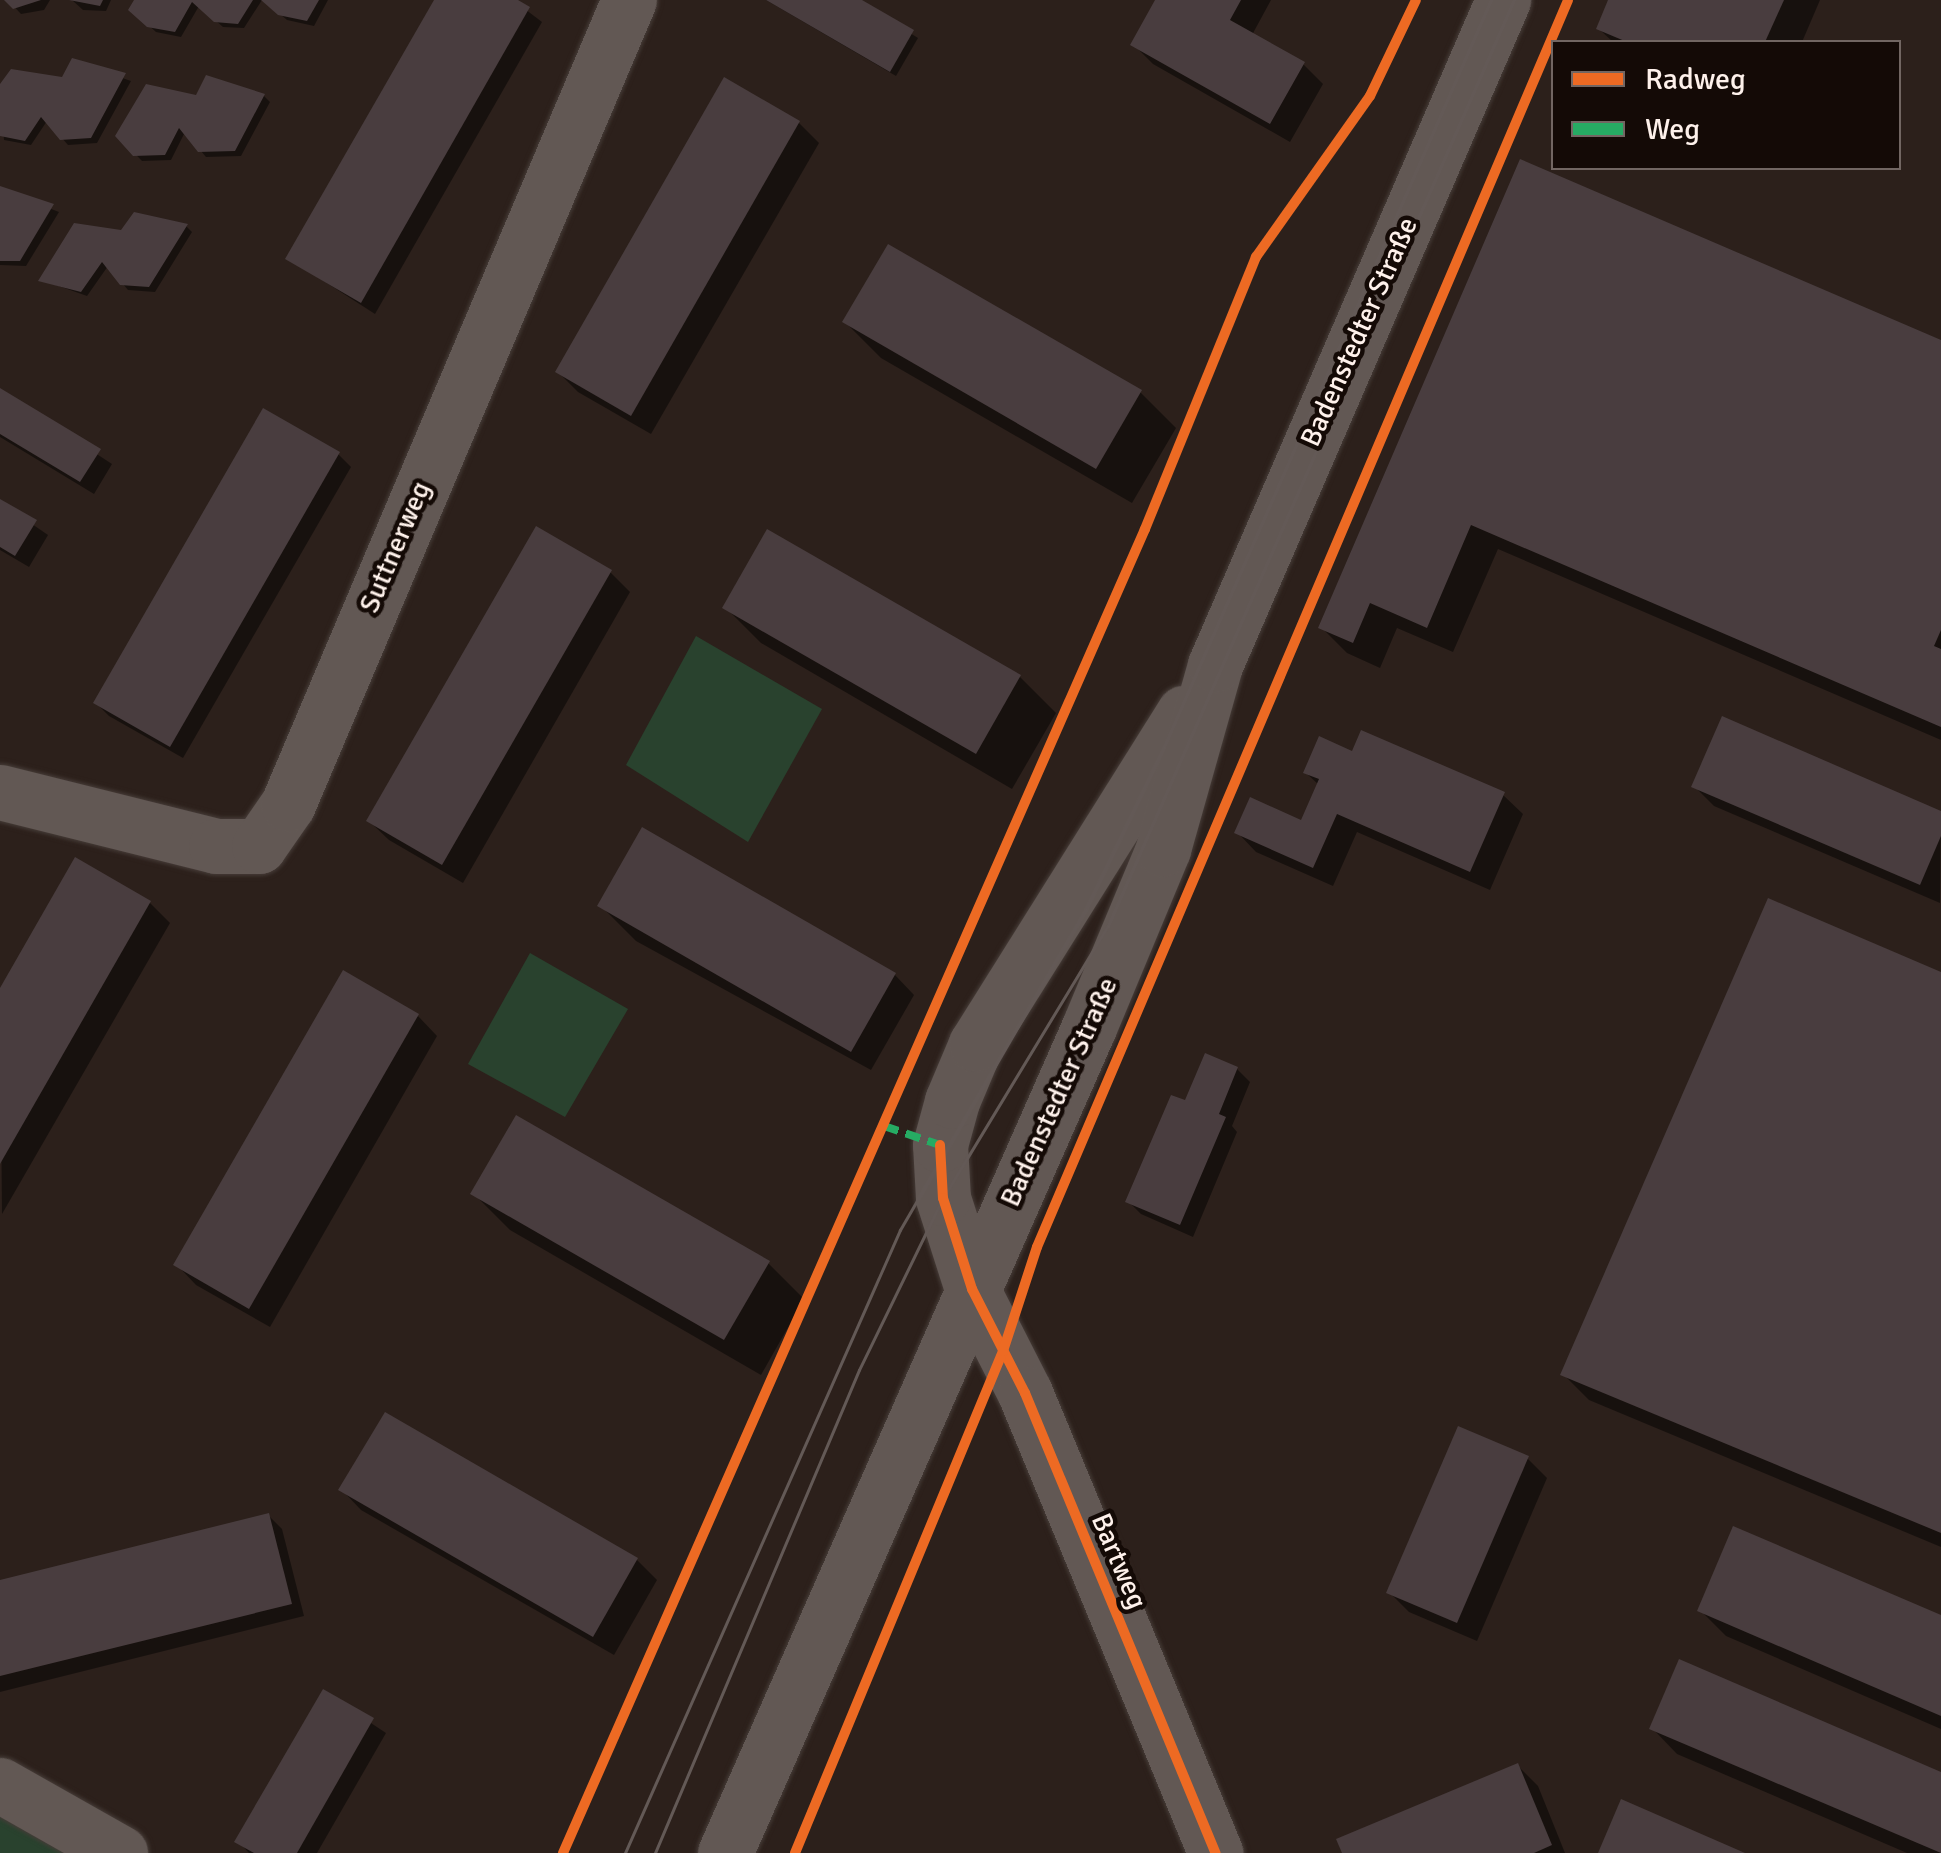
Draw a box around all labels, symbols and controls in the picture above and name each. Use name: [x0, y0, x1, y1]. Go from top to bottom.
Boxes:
legend: [1551, 40, 1901, 170]
text: Radweg: [1645, 61, 1746, 98]
text: Weg: [1645, 111, 1700, 148]
street label: Badenstedter Straße: [1293, 212, 1425, 452]
street label: Suttnerweg: [352, 476, 438, 618]
street label: Badenstedter Straße: [993, 972, 1125, 1212]
street label: Bartweg: [1084, 1508, 1154, 1614]

